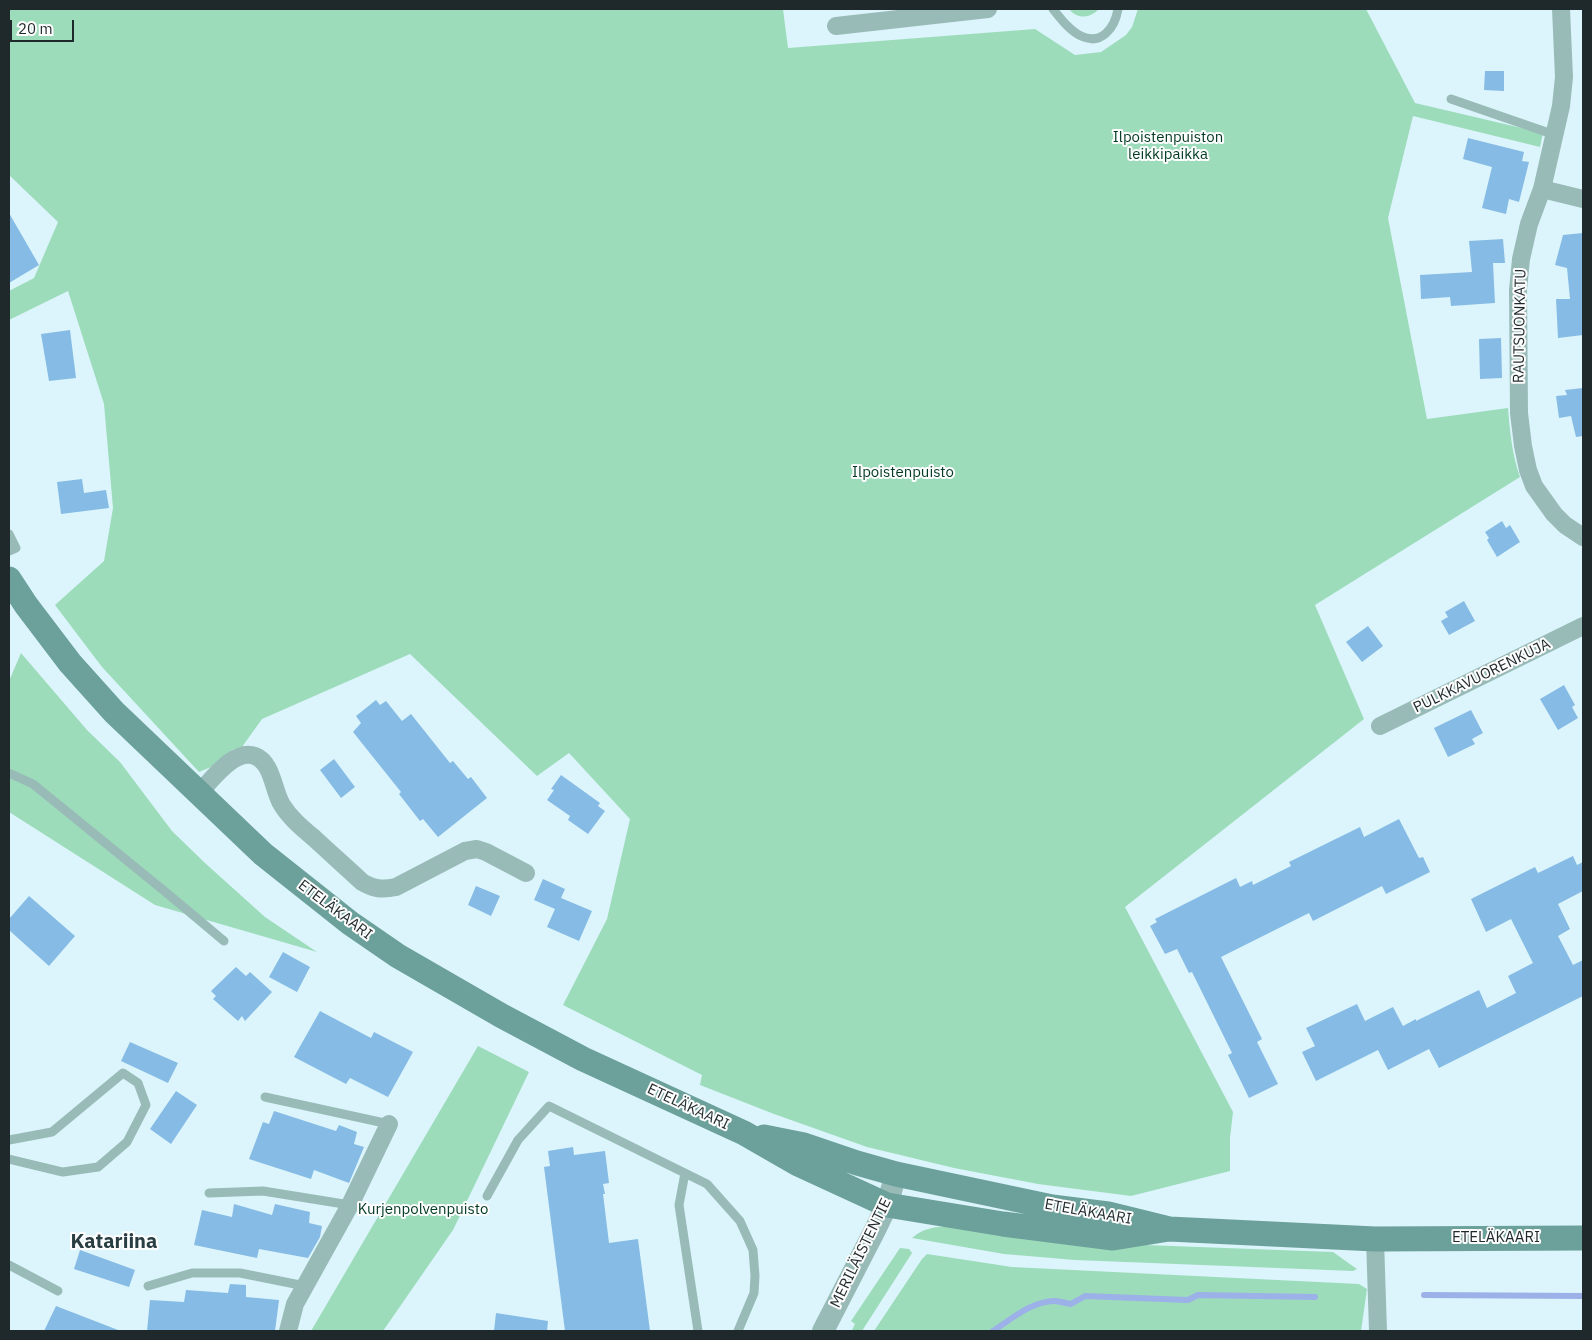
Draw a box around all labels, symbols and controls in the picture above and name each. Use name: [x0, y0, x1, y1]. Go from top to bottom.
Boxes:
scale bar: [12, 10, 76, 42]
text: 20 m: [18, 19, 53, 38]
park label: Ilpoistenpuiston leikkipaikka: [1113, 129, 1223, 164]
street label: RAUTSUONKATU: [1510, 269, 1530, 383]
park label: Ilpoistenpuisto: [852, 464, 954, 482]
street label: PULKKAVUORENKUJA: [1411, 635, 1553, 717]
street label: ETELÄKAARI: [294, 876, 376, 944]
street label: ETELÄKAARI: [644, 1080, 732, 1134]
street label: MERILÄISTENTIE: [827, 1195, 895, 1311]
street label: ETELÄKAARI: [1043, 1195, 1133, 1229]
park label: Kurjenpolvenpuisto: [358, 1201, 488, 1219]
street label: ETELÄKAARI: [1452, 1229, 1540, 1247]
district label: Katariina: [71, 1230, 157, 1254]

